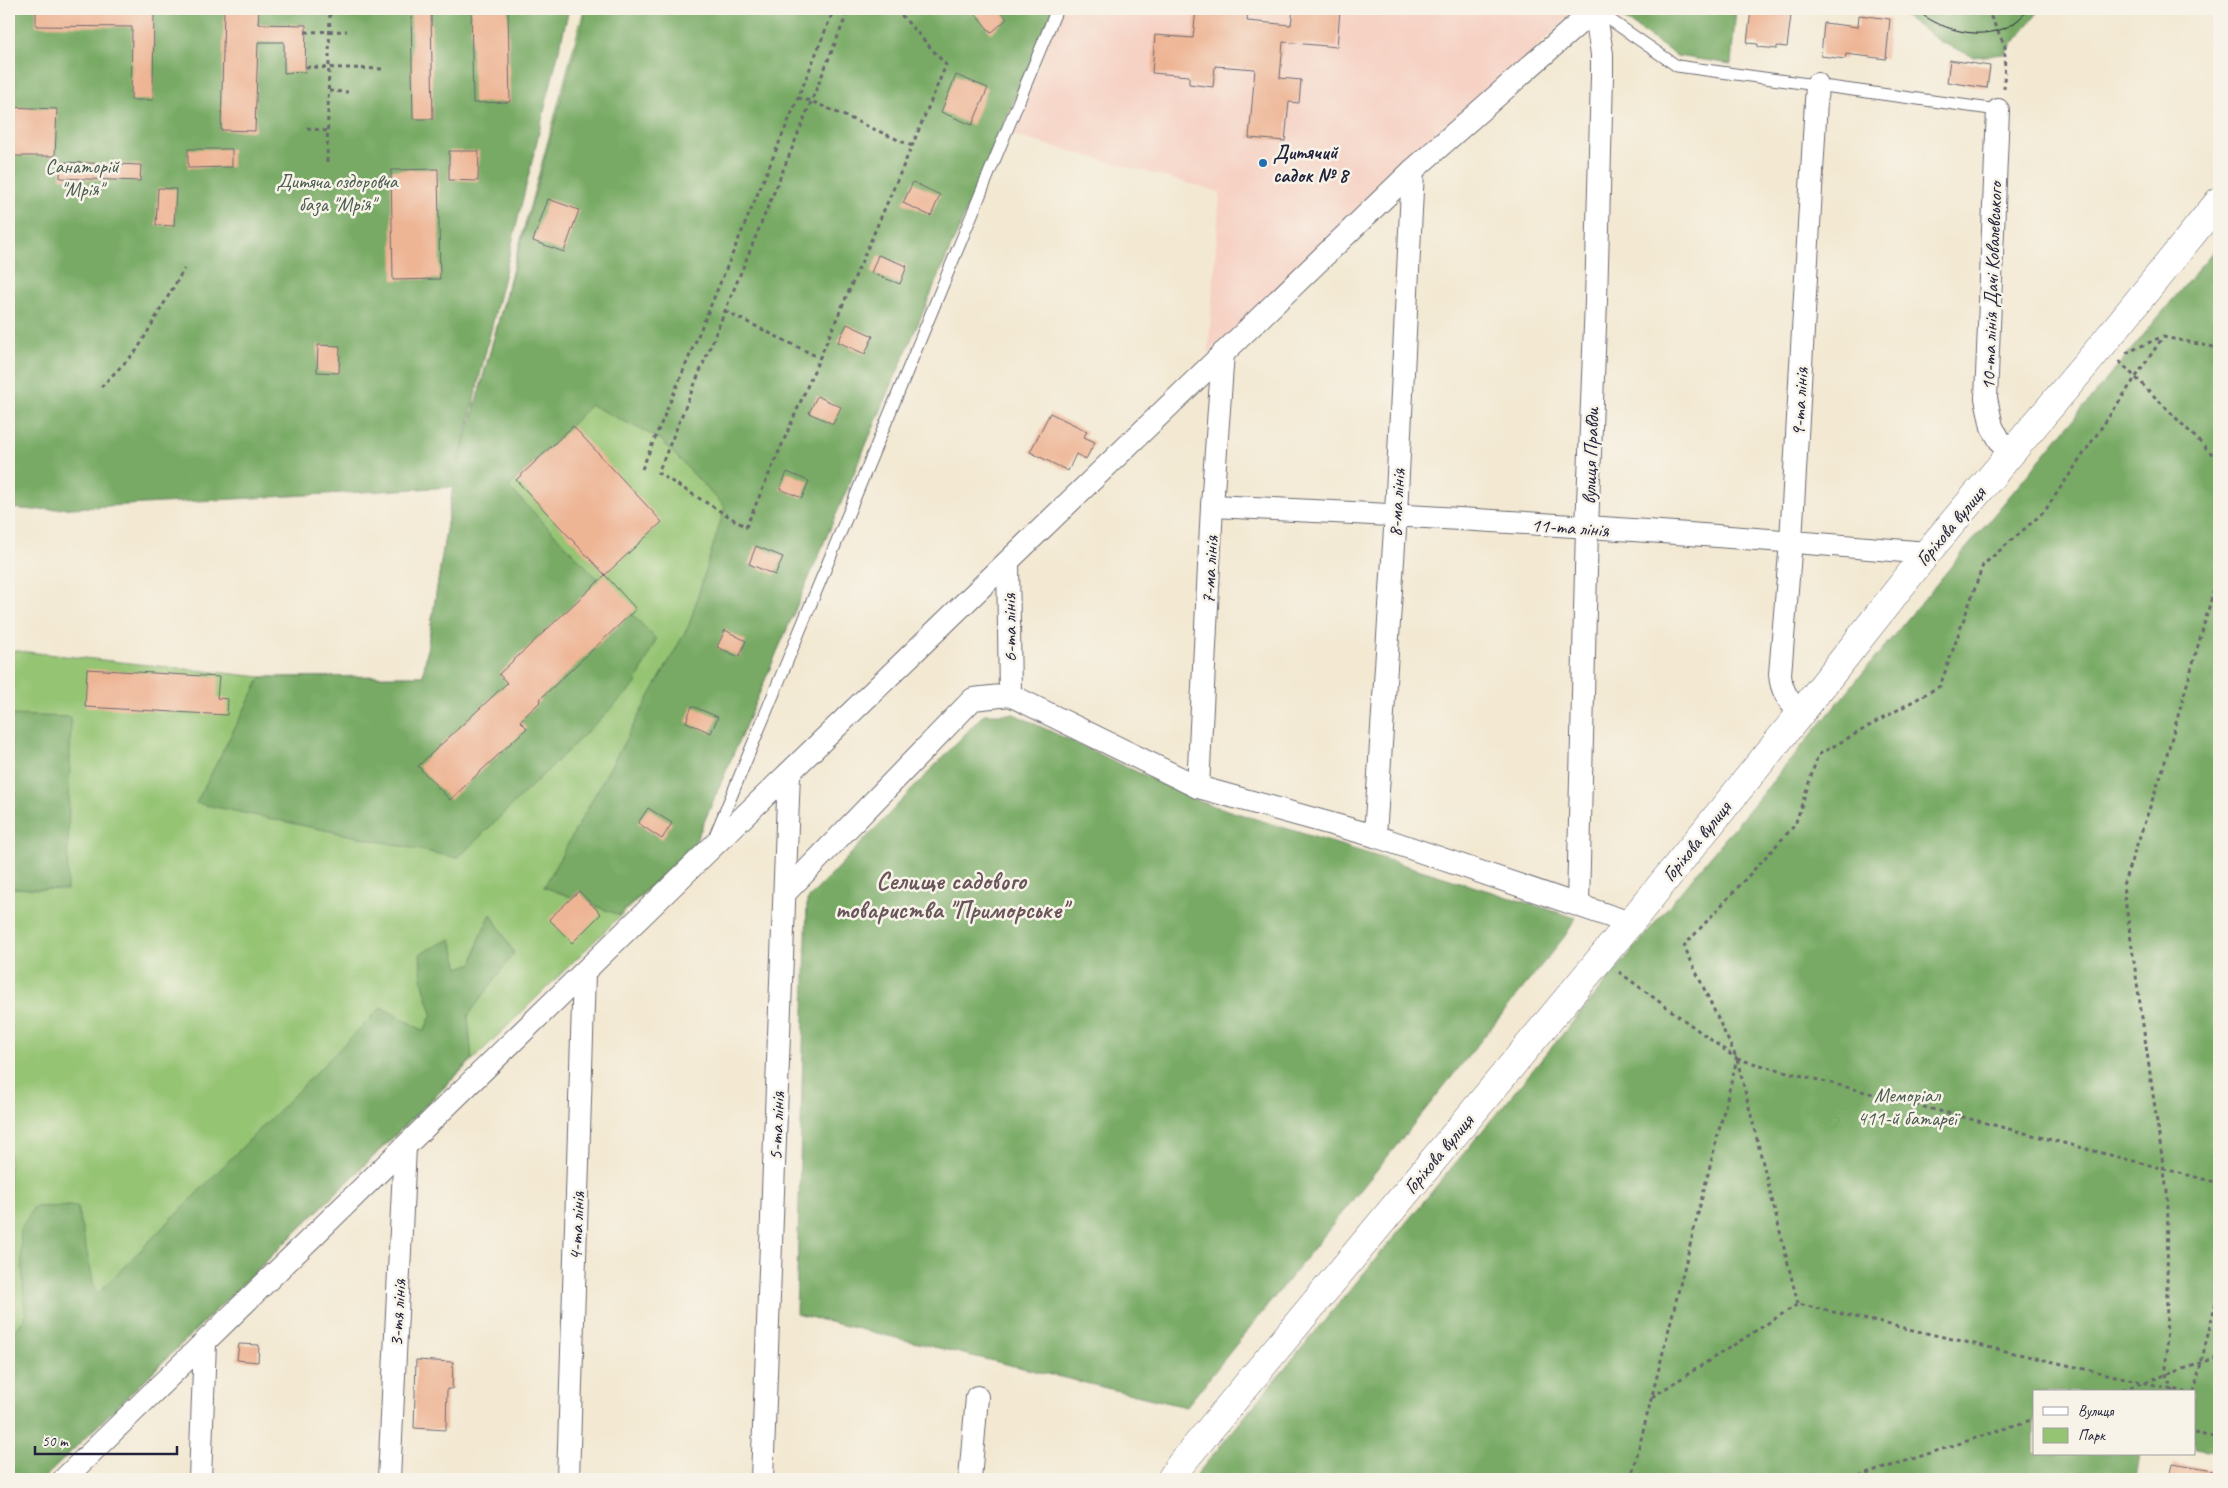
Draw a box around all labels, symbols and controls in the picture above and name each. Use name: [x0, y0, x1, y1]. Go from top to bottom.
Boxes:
place label: Дитячий садок № 8: [1273, 140, 1351, 188]
park label: Санаторій "Мрія": [45, 154, 120, 202]
marker: Дитячий садок № 8: [1257, 157, 1269, 169]
park label: Дитяча оздоровча база "Мрія": [277, 169, 399, 217]
street label: 10-та лінія Дачі Ковалевського: [1975, 179, 2008, 391]
street label: 9-та лінія: [1785, 366, 1814, 437]
street label: вулиця Правди: [1576, 406, 1605, 505]
street label: 8-ма лінія: [1382, 467, 1411, 538]
street label: Горіхова вулиця: [1910, 480, 1992, 571]
street label: 11-та лінія: [1530, 512, 1610, 543]
street label: 7-ма лінія: [1195, 534, 1224, 605]
street label: 6-та лінія: [996, 593, 1023, 663]
street label: Горіхова вулиця: [1656, 795, 1737, 886]
district label: Селище садового товариства "Приморське": [835, 865, 1072, 926]
park label: Меморіал 411-й батареї: [1857, 1083, 1961, 1131]
street label: 5-та лінія: [763, 1090, 790, 1161]
street label: Горіхова вулиця: [1398, 1108, 1480, 1199]
street label: 4-та лінія: [563, 1190, 590, 1261]
street label: 3-тя лінія: [383, 1278, 412, 1347]
legend: [2033, 1390, 2196, 1456]
text: Вулиця: [2078, 1402, 2115, 1421]
scale bar: [35, 1423, 178, 1455]
text: Парк: [2078, 1426, 2106, 1445]
text: 50 m: [42, 1432, 69, 1451]

